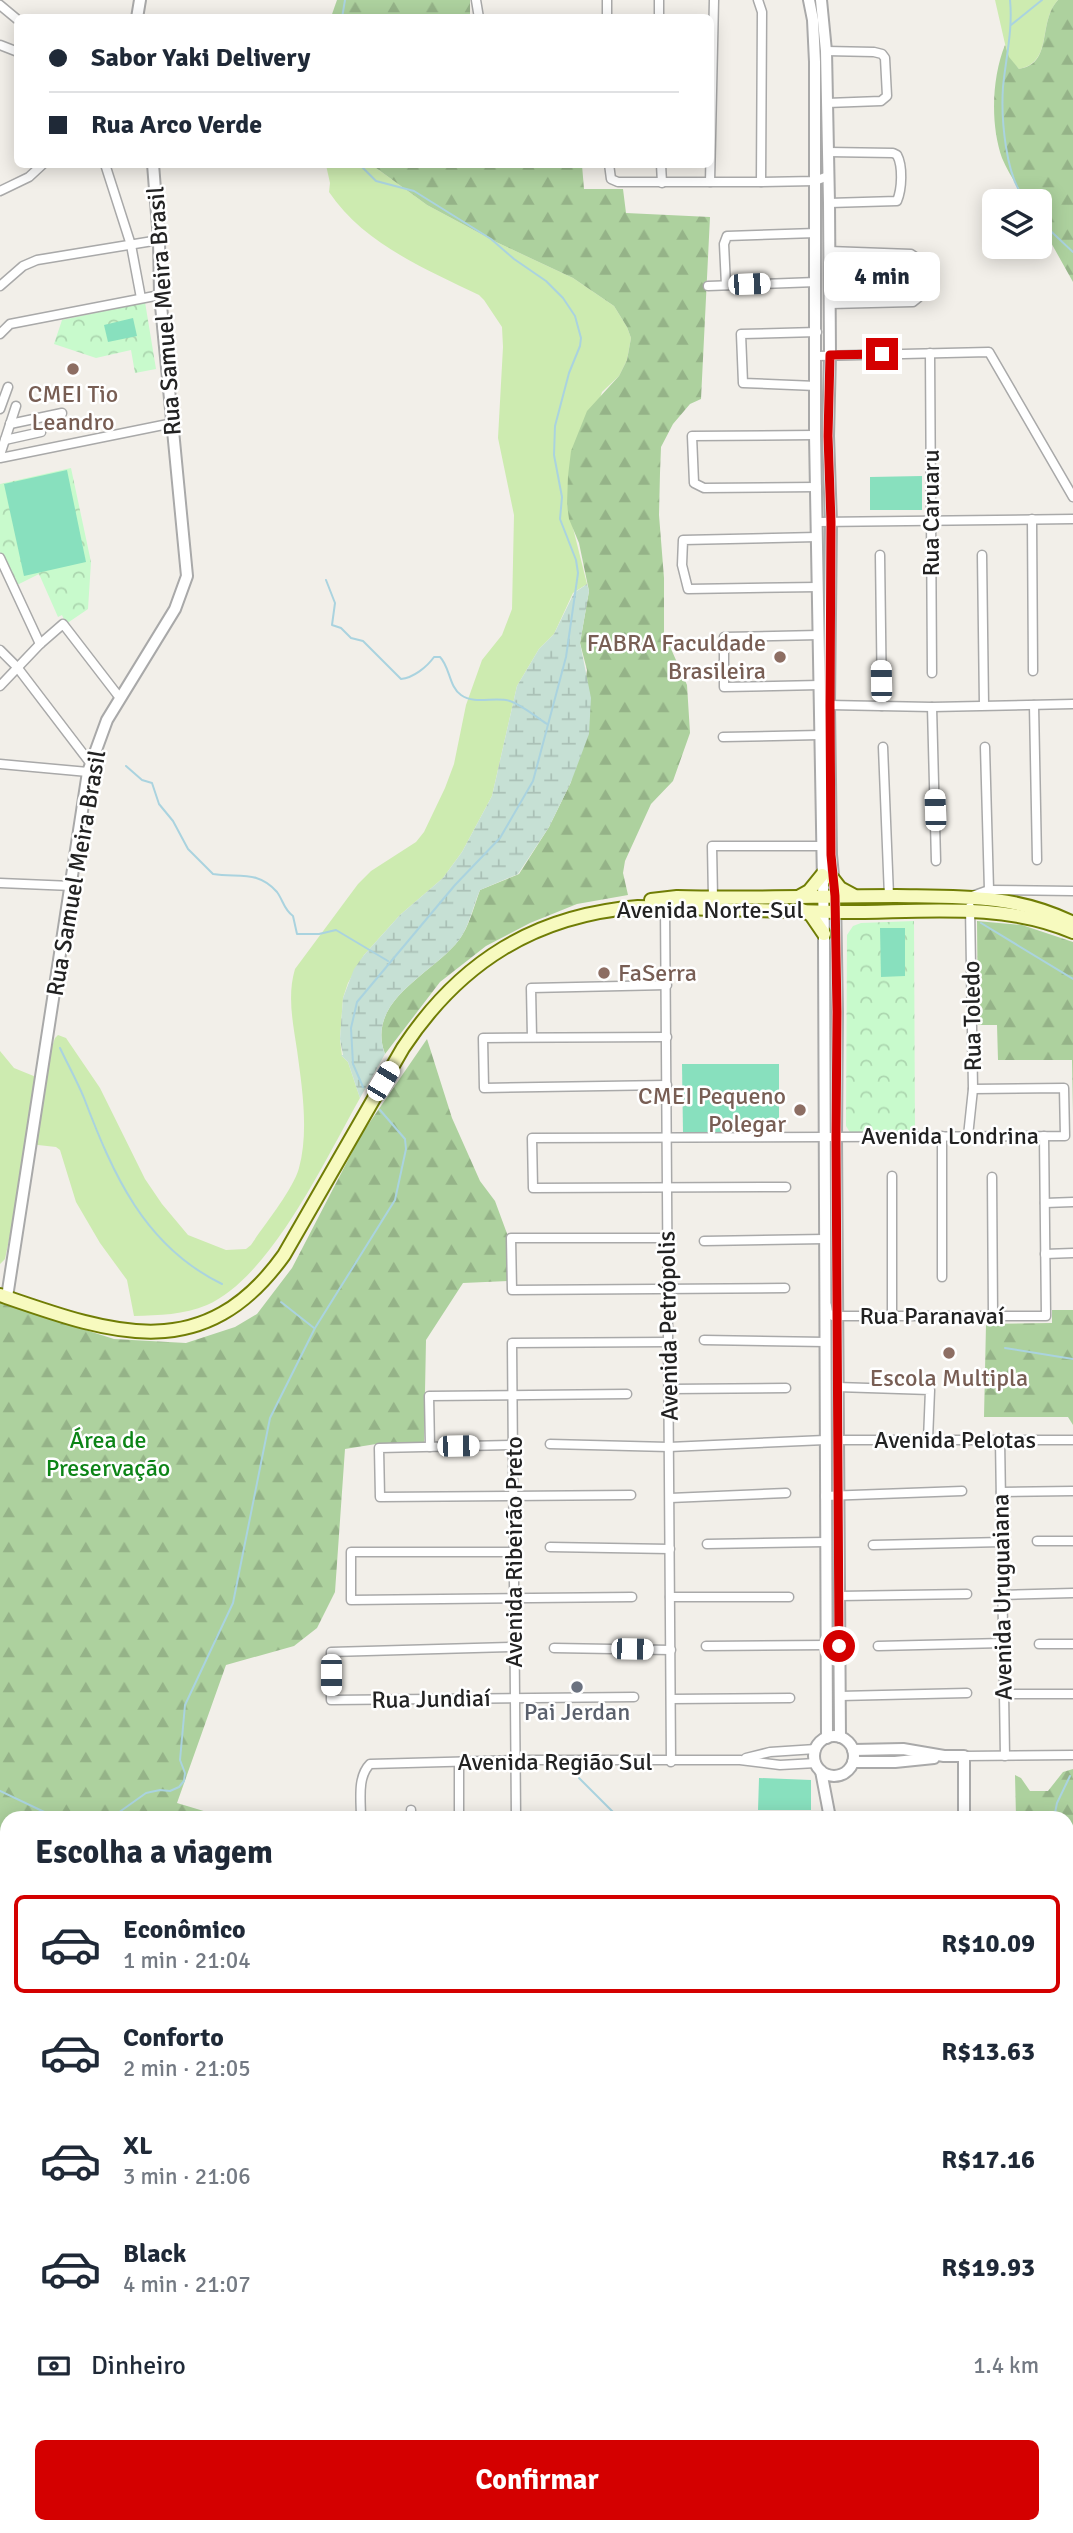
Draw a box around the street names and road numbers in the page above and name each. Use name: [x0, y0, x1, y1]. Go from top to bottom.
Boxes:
street label: Rua Samuel Meira Brasil: [140, 185, 188, 437]
street label: Rua Caruaru: [916, 449, 946, 577]
street label: Rua Samuel Meira Brasil: [40, 747, 112, 999]
street label: Avenida Norte-Sul: [617, 895, 803, 925]
street label: Rua Toledo: [956, 960, 988, 1072]
street label: Avenida Londrina: [861, 1121, 1039, 1151]
street label: Avenida Petrópolis: [651, 1231, 685, 1421]
street label: Rua Paranavaí: [859, 1301, 1005, 1331]
street label: Avenida Pelotas: [874, 1425, 1036, 1455]
street label: Avenida Ribeirão Preto: [499, 1436, 529, 1668]
street label: Avenida Uruguaiana: [985, 1493, 1019, 1701]
street label: Rua Jundiaí: [371, 1683, 491, 1715]
street label: Avenida Região Sul: [457, 1747, 653, 1777]

